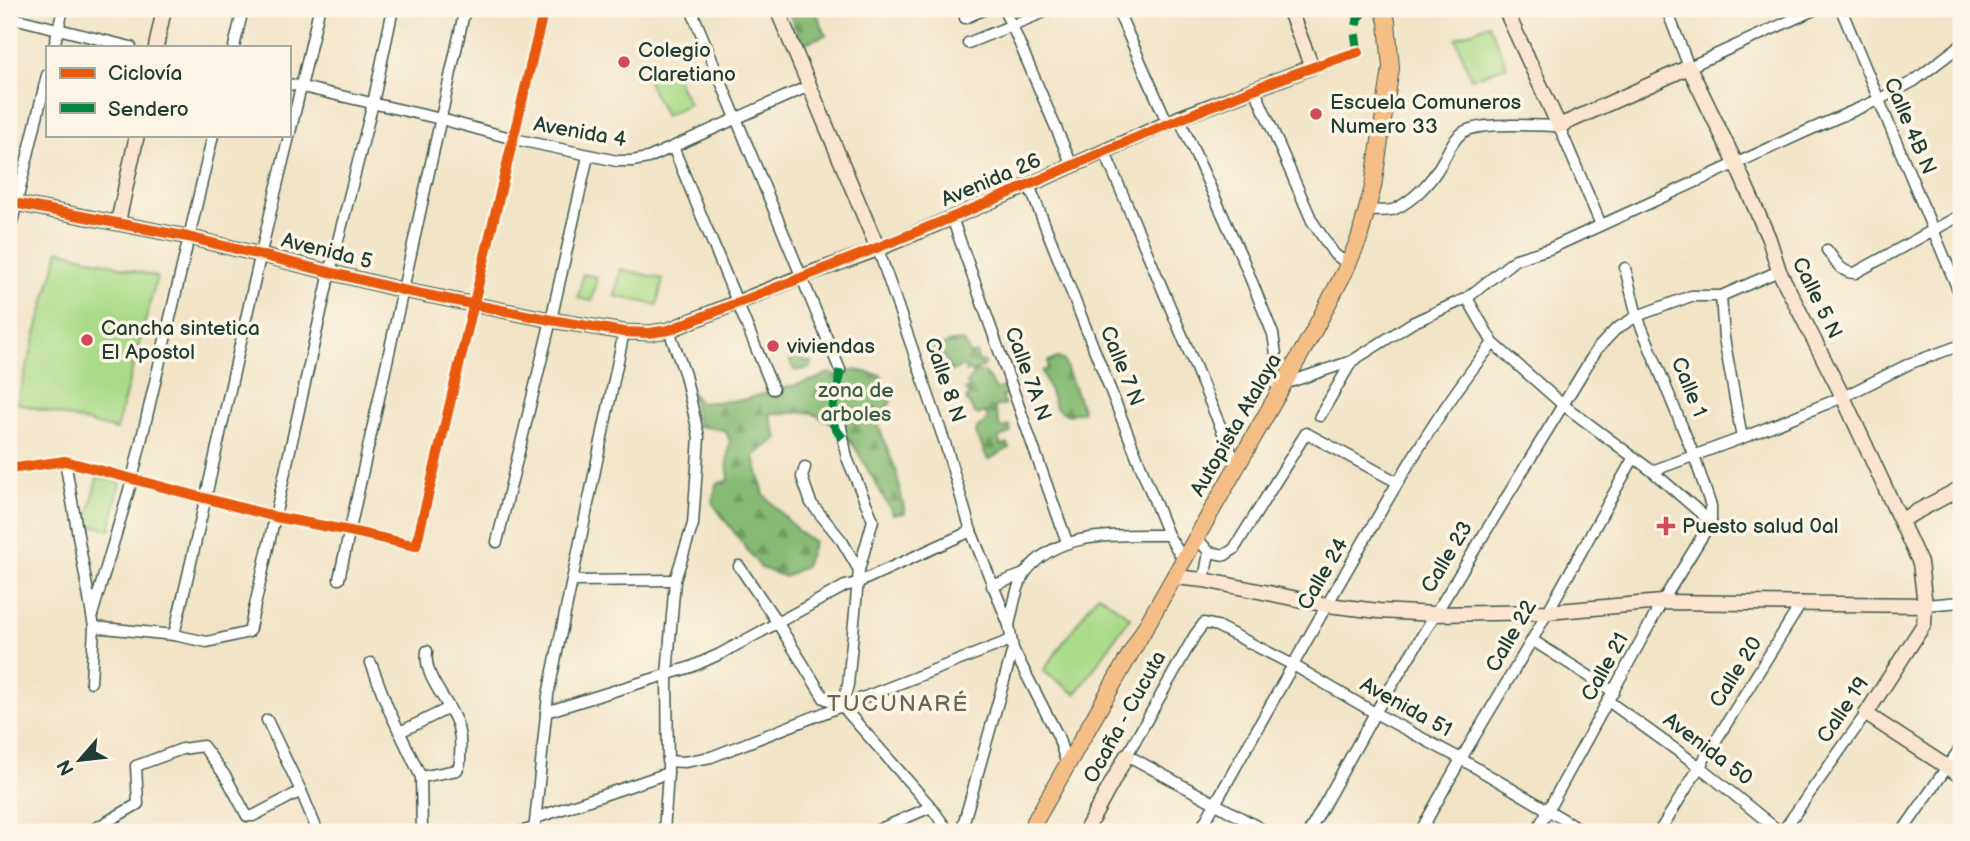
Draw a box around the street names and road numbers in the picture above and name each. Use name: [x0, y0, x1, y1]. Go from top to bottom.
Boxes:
street label: Calle 4B N: [1878, 74, 1942, 178]
street label: Avenida 4: [532, 112, 629, 152]
street label: Avenida 26: [937, 148, 1045, 212]
street label: Avenida 5: [279, 228, 375, 274]
street label: Calle 5 N: [1787, 253, 1847, 343]
street label: Calle 7 N: [1095, 322, 1149, 410]
street label: Calle 7A N: [999, 324, 1057, 424]
street label: Calle 8 N: [919, 334, 971, 426]
street label: Autopista Atalaya: [1185, 349, 1287, 501]
street label: Calle 1: [1666, 353, 1712, 421]
street label: Calle 23: [1416, 517, 1478, 597]
street label: Calle 24: [1292, 533, 1354, 614]
street label: Calle 22: [1480, 595, 1542, 676]
street label: Calle 21: [1576, 628, 1634, 706]
street label: Calle 20: [1704, 632, 1768, 712]
street label: Ocaña - Cucuta: [1078, 647, 1172, 787]
street label: Avenida 51: [1356, 672, 1456, 742]
street label: Calle 19: [1812, 672, 1874, 748]
street label: Avenida 50: [1658, 707, 1758, 791]

